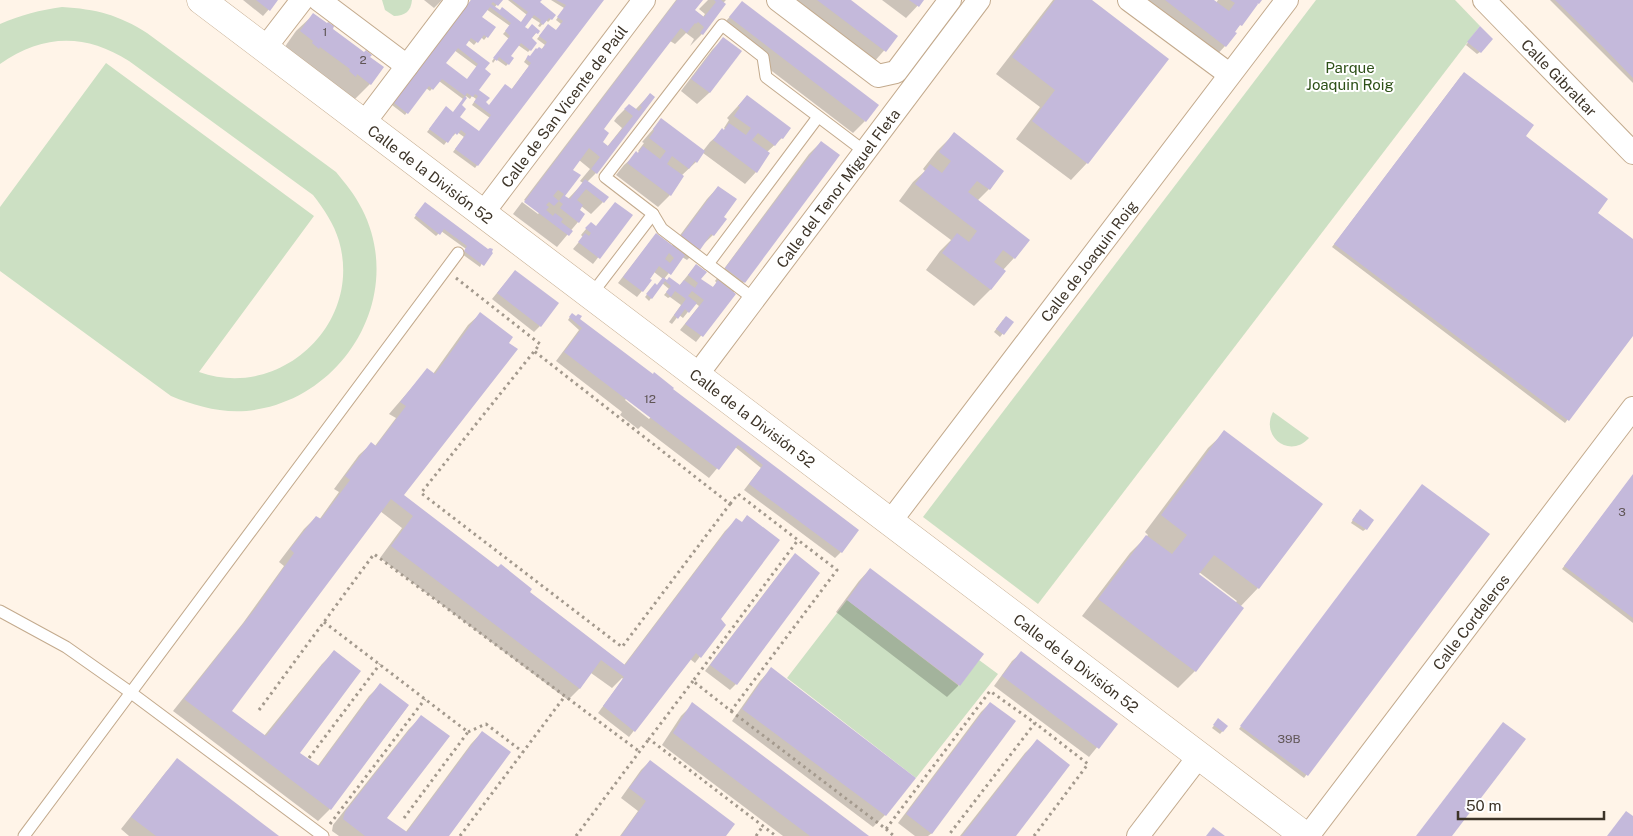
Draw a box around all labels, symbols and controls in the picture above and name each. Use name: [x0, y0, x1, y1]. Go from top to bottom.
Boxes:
street label: Calle de San Vicente de Paúl: [497, 22, 630, 190]
house number: 1: [323, 25, 327, 39]
street label: Calle Gibraltar: [1518, 35, 1601, 119]
house number: 2: [359, 53, 367, 67]
park label: Parque Joaquin Roig: [1306, 59, 1394, 93]
street label: Calle del Tenor Miguel Fleta: [772, 105, 903, 271]
street label: Calle de la División 52: [365, 121, 497, 227]
street label: Calle de Joaquin Roig: [1037, 197, 1140, 325]
street label: Calle de la División 52: [687, 365, 819, 471]
house number: 12: [644, 392, 656, 406]
house number: 3: [1618, 505, 1626, 519]
street label: Calle Cordeleros: [1429, 571, 1512, 673]
street label: Calle de la División 52: [1010, 610, 1142, 716]
house number: 39B: [1277, 732, 1301, 746]
scale bar: [1458, 788, 1604, 820]
text: 50 m: [1466, 797, 1501, 814]

